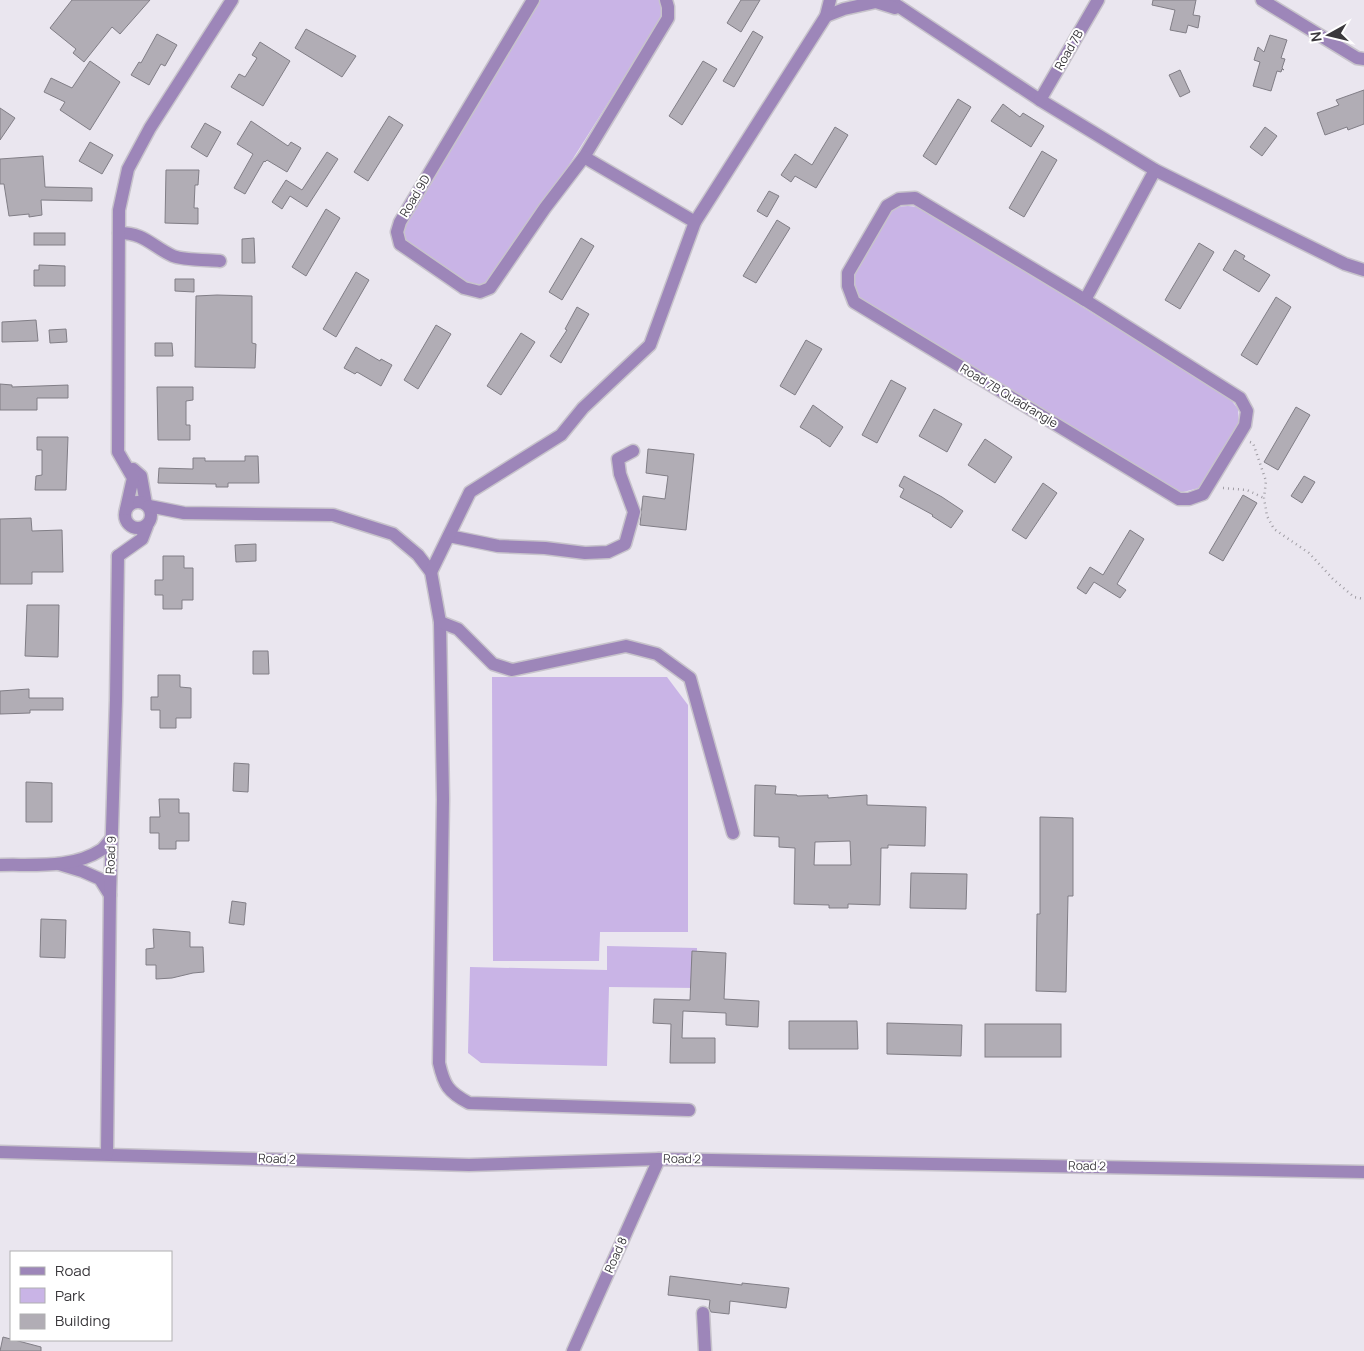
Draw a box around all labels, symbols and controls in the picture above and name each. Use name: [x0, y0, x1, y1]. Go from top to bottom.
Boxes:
north arrow: [1304, 10, 1354, 60]
street label: Road 7B: [1050, 26, 1087, 73]
text: N: [1306, 31, 1326, 43]
street label: Road 9D: [395, 171, 434, 220]
street label: Road 7B Quadrangle: [957, 360, 1061, 431]
street label: Road 9: [101, 836, 120, 874]
street label: Road 2: [258, 1149, 296, 1168]
street label: Road 2: [663, 1150, 701, 1167]
street label: Road 2: [1068, 1157, 1106, 1174]
street label: Road 8: [600, 1234, 631, 1276]
legend: [10, 1251, 172, 1341]
text: Road: [55, 1260, 91, 1281]
text: Park: [55, 1285, 85, 1306]
text: Building: [55, 1310, 110, 1331]

